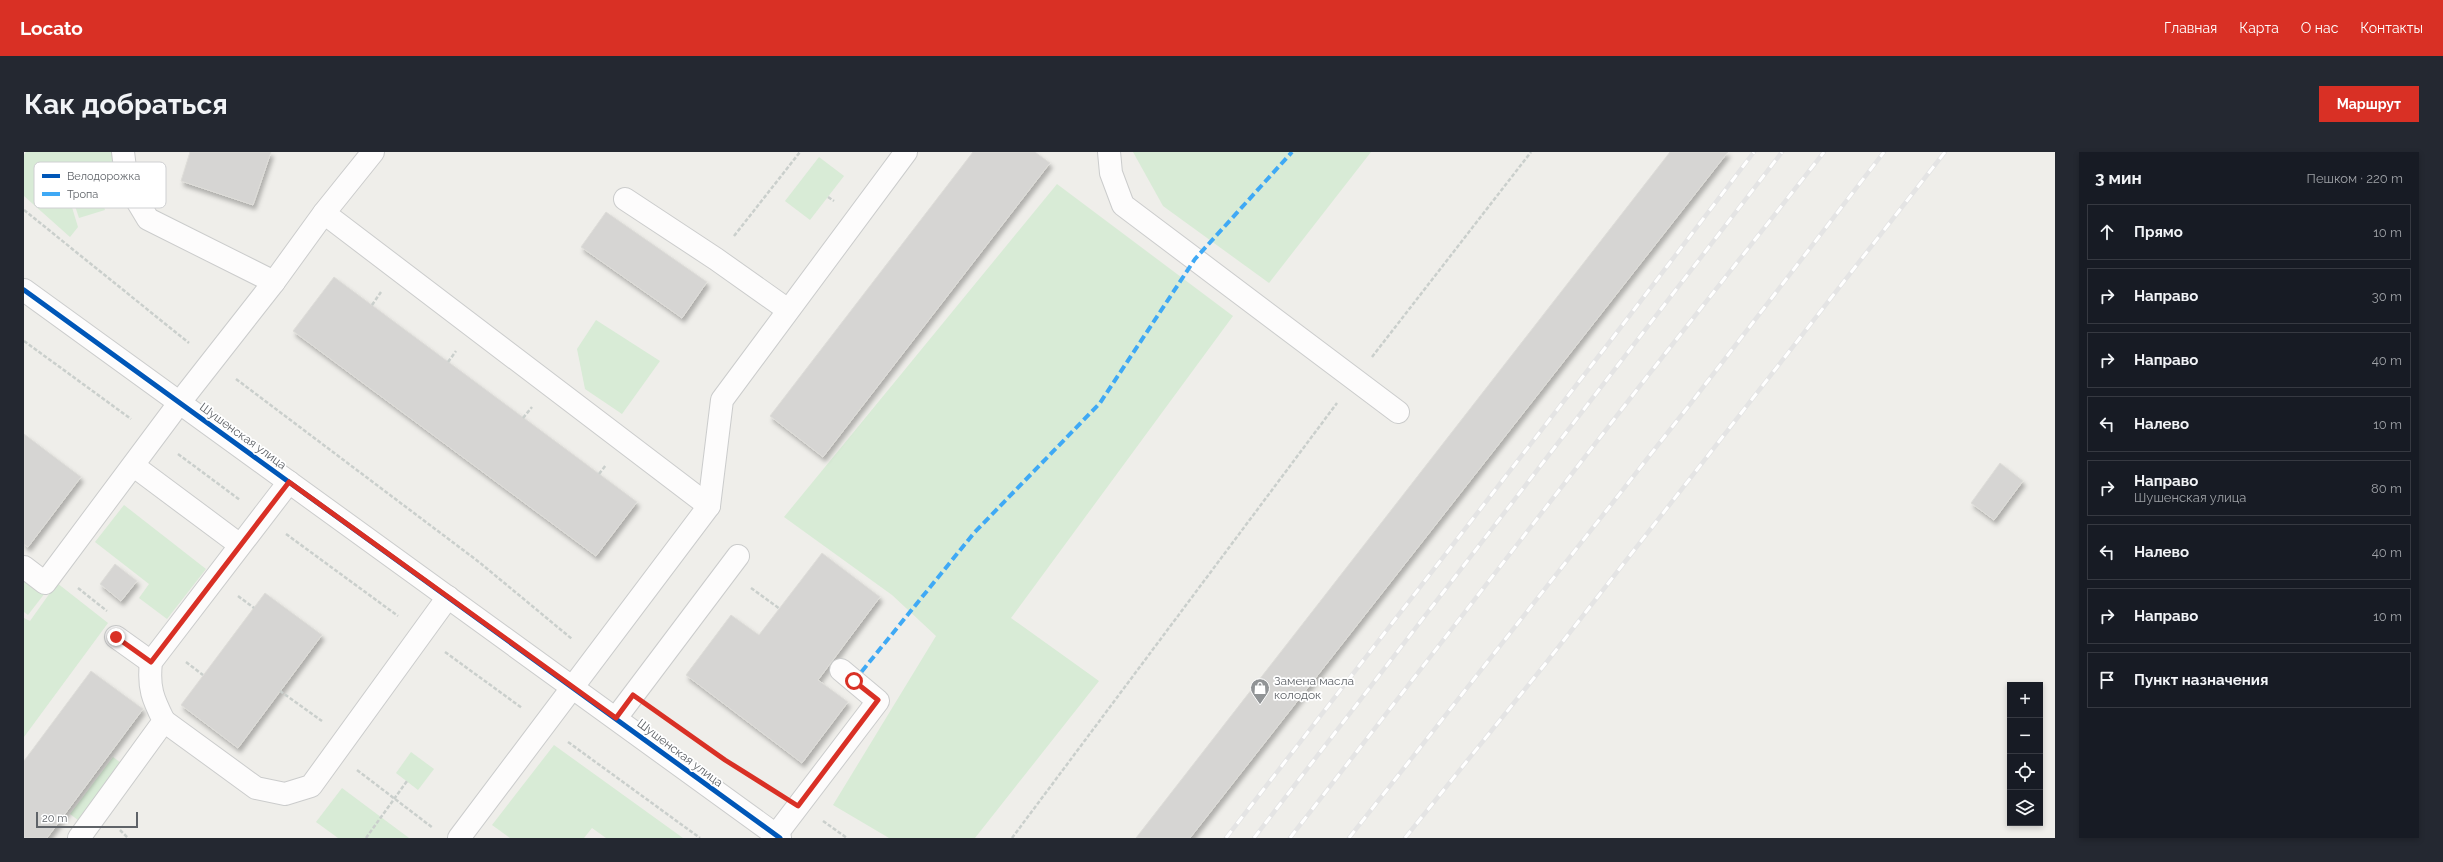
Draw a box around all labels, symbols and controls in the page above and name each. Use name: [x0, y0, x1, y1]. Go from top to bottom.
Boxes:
text: Locato: [20, 17, 83, 39]
text: Главная: [2164, 20, 2217, 36]
text: Карта: [2239, 20, 2279, 36]
text: О нас: [2301, 20, 2338, 36]
text: Контакты: [2360, 20, 2423, 36]
button: Маршрут: [2319, 86, 2419, 122]
text: Как добраться: [24, 88, 228, 121]
legend: [34, 162, 166, 208]
text: 3 мин: [2095, 168, 2142, 188]
text: Велодорожка: [67, 170, 140, 183]
text: Пешком · 220 m: [2307, 171, 2403, 186]
text: Тропа: [67, 188, 98, 201]
icon: ahead: [2096, 221, 2118, 243]
text: Прямо: [2134, 223, 2183, 241]
text: 10 m: [2373, 225, 2402, 240]
icon: right: [2096, 285, 2118, 307]
text: Направо: [2134, 287, 2198, 305]
text: 30 m: [2372, 289, 2402, 304]
icon: right: [2096, 349, 2118, 371]
text: Направо: [2134, 351, 2198, 369]
text: 40 m: [2372, 353, 2402, 368]
street label: Шушенская улица: [197, 400, 289, 472]
icon: left: [2096, 413, 2118, 435]
text: Налево: [2134, 415, 2189, 433]
text: 10 m: [2373, 417, 2402, 432]
text: Направо: [2134, 472, 2198, 490]
icon: right: [2096, 477, 2118, 499]
text: 80 m: [2371, 481, 2402, 496]
text: Шушенская улица: [2134, 490, 2246, 505]
icon: left: [2096, 541, 2118, 563]
text: Налево: [2134, 543, 2189, 561]
text: 40 m: [2372, 545, 2402, 560]
icon: right: [2096, 605, 2118, 627]
text: Направо: [2134, 607, 2198, 625]
text: 10 m: [2373, 609, 2402, 624]
route end: [107, 628, 125, 646]
icon: arrive: [2096, 669, 2118, 691]
text: Пункт назначения: [2134, 671, 2268, 689]
route start: [845, 672, 863, 690]
place label: Замена масла колодок: [1274, 674, 1354, 702]
shop icon: Замена масла колодок: [1249, 677, 1271, 705]
map controls: [2007, 682, 2043, 826]
button: +: [2007, 682, 2043, 718]
street label: Шушенская улица: [634, 716, 726, 790]
button: −: [2007, 718, 2043, 754]
button: locate: [2007, 754, 2043, 790]
button: layers: [2007, 790, 2043, 826]
scale bar: [36, 810, 138, 829]
text: 20 m: [42, 812, 67, 825]

